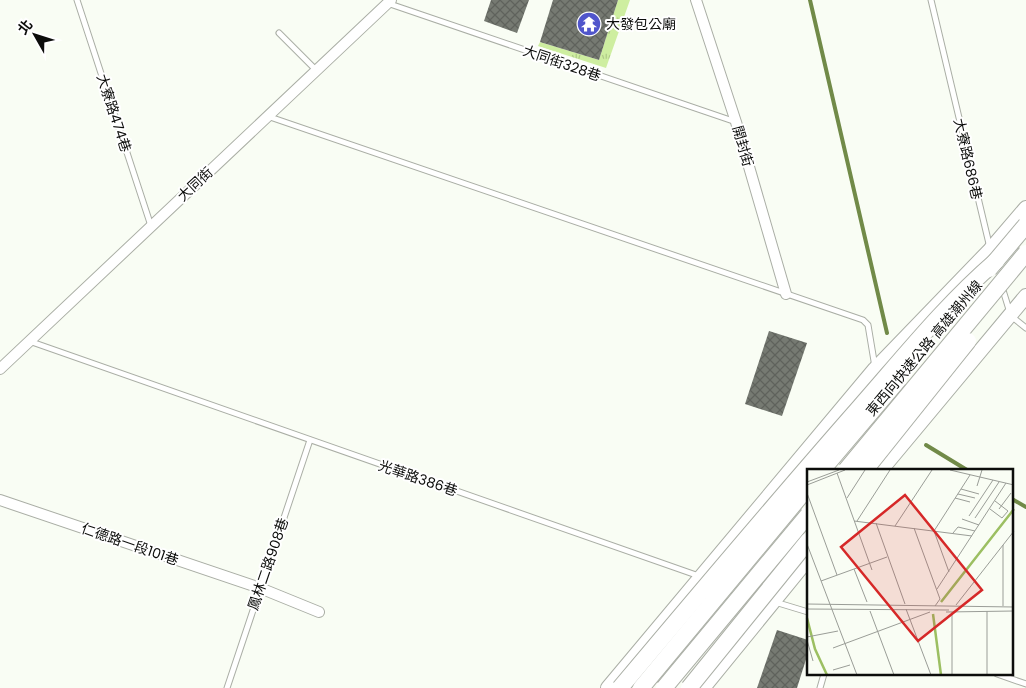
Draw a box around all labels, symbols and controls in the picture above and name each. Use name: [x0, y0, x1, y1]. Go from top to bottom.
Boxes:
north arrow: [10, 10, 60, 60]
temple icon: 大發包公廟: [576, 11, 602, 37]
place label: 大發包公廟: [606, 14, 676, 34]
text: 北: [13, 15, 37, 39]
street label: 大同街328巷: [520, 40, 604, 86]
street label: 大寮路474巷: [92, 71, 136, 155]
street label: 大寮路686巷: [949, 116, 987, 202]
street label: 開封街: [728, 123, 758, 169]
street label: 大同街: [173, 162, 217, 206]
street label: 東西向快速公路 高雄潮州線: [861, 276, 987, 420]
street label: 光華路386巷: [376, 455, 460, 501]
inset map: [807, 469, 1014, 676]
street label: 鳳林二路908巷: [243, 515, 293, 613]
street label: 仁德路一段101巷: [79, 518, 181, 570]

